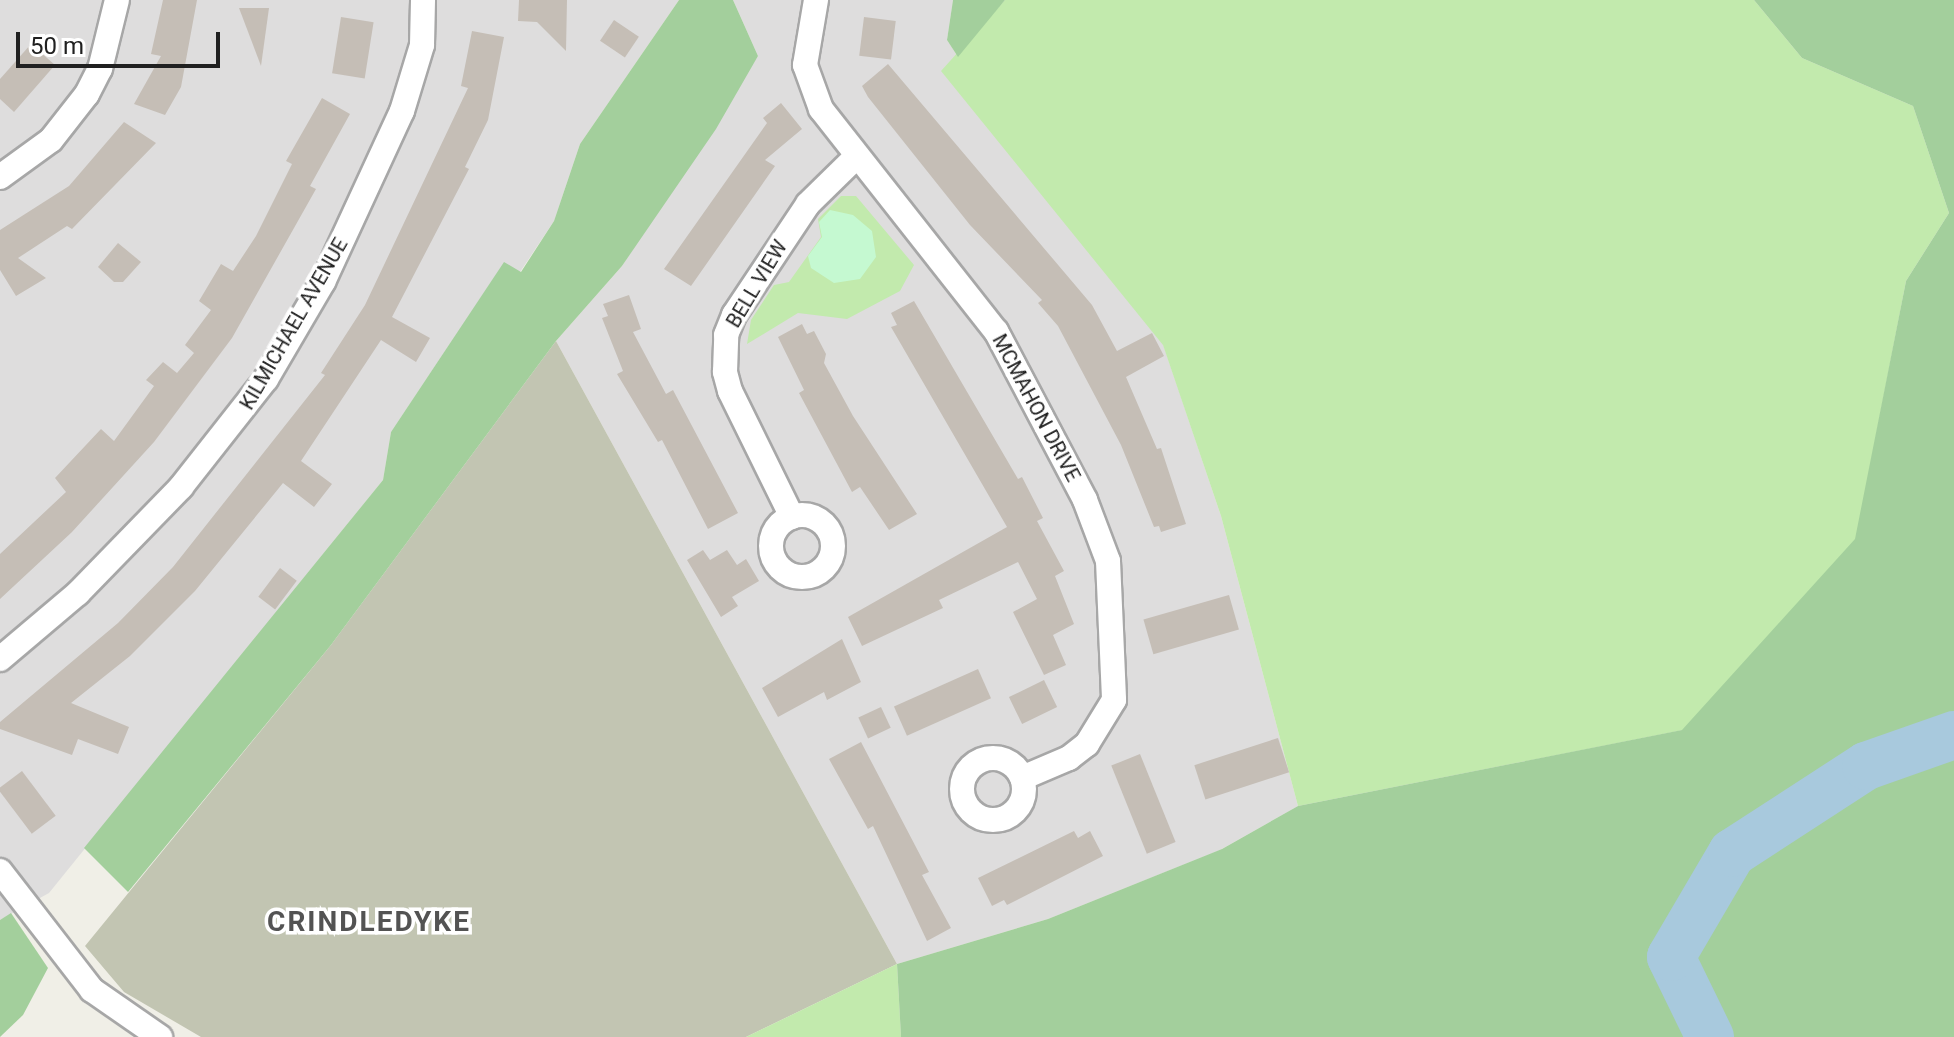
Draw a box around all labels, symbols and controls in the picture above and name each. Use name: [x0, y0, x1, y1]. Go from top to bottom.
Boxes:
scale bar: [20, 16, 224, 66]
text: 50 m: [30, 32, 84, 60]
street label: KILMICHAEL AVENUE: [235, 234, 353, 414]
street label: BELL VIEW: [722, 236, 792, 332]
street label: MCMAHON DRIVE: [987, 330, 1085, 486]
district label: CRINDLEDYKE: [267, 905, 471, 939]

